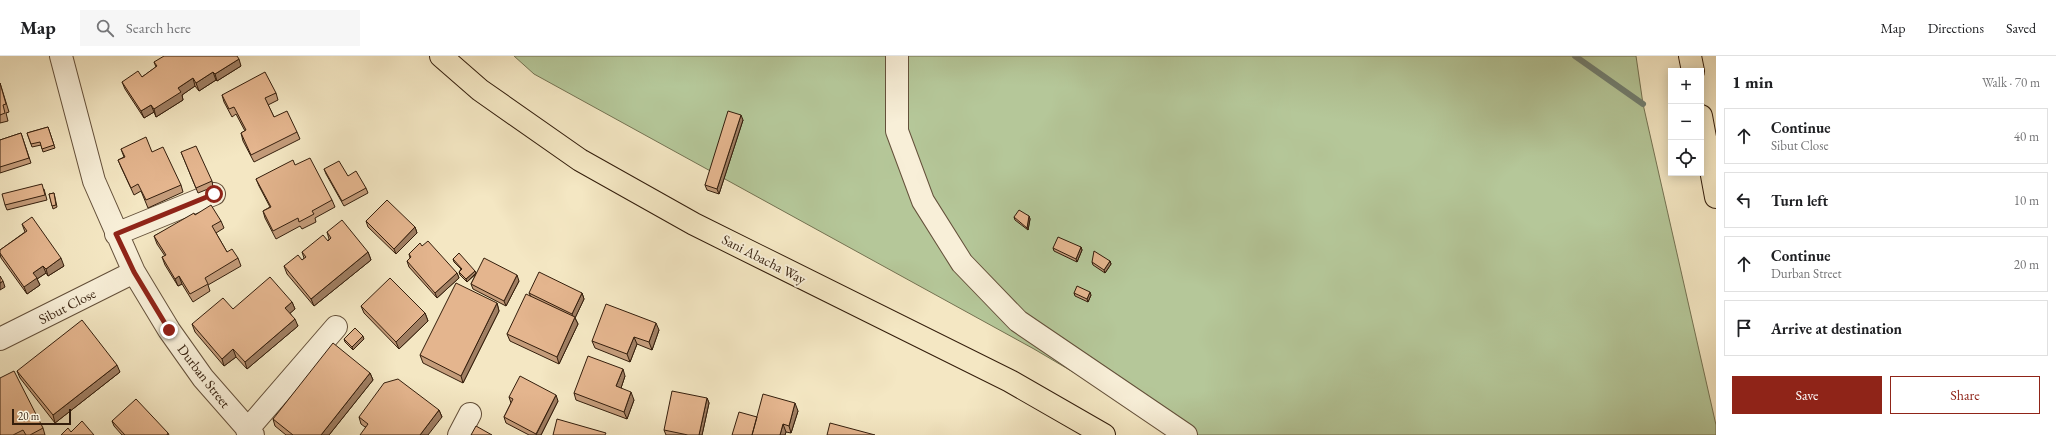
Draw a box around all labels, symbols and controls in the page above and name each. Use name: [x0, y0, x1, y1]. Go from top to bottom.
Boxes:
search box: [80, 10, 360, 46]
text: Map: [20, 15, 56, 40]
icon: search: [94, 17, 116, 39]
text: Search here: [126, 18, 191, 37]
text: Map: [1880, 19, 1906, 37]
text: Directions: [1928, 19, 1984, 37]
text: Saved: [2006, 19, 2036, 37]
map controls: [1668, 68, 1704, 176]
button: +: [1668, 68, 1704, 104]
text: 1 min: [1732, 71, 1773, 93]
text: Walk · 70 m: [1982, 74, 2040, 91]
button: −: [1668, 104, 1704, 140]
text: Continue: [1771, 118, 1831, 137]
icon: ahead: [1733, 125, 1755, 147]
text: 40 m: [2014, 128, 2039, 145]
text: Sibut Close: [1771, 137, 1829, 154]
button: locate: [1668, 140, 1704, 176]
route start: [205, 185, 223, 203]
icon: left: [1733, 189, 1755, 211]
text: Turn left: [1771, 191, 1828, 210]
text: 10 m: [2014, 192, 2039, 209]
street label: Sani Abacha Way: [719, 230, 810, 288]
text: Continue: [1771, 246, 1831, 265]
icon: ahead: [1733, 253, 1755, 275]
text: 20 m: [2014, 256, 2039, 273]
text: Durban Street: [1771, 265, 1842, 282]
street label: Sibut Close: [35, 284, 99, 328]
icon: arrive: [1733, 317, 1755, 339]
text: Arrive at destination: [1771, 319, 1902, 338]
route end: [160, 321, 178, 339]
street label: Durban Street: [173, 340, 235, 412]
button: Save: [1732, 376, 1882, 414]
button: Share: [1890, 376, 2040, 414]
scale bar: [12, 407, 71, 426]
text: 20 m: [18, 409, 39, 423]

